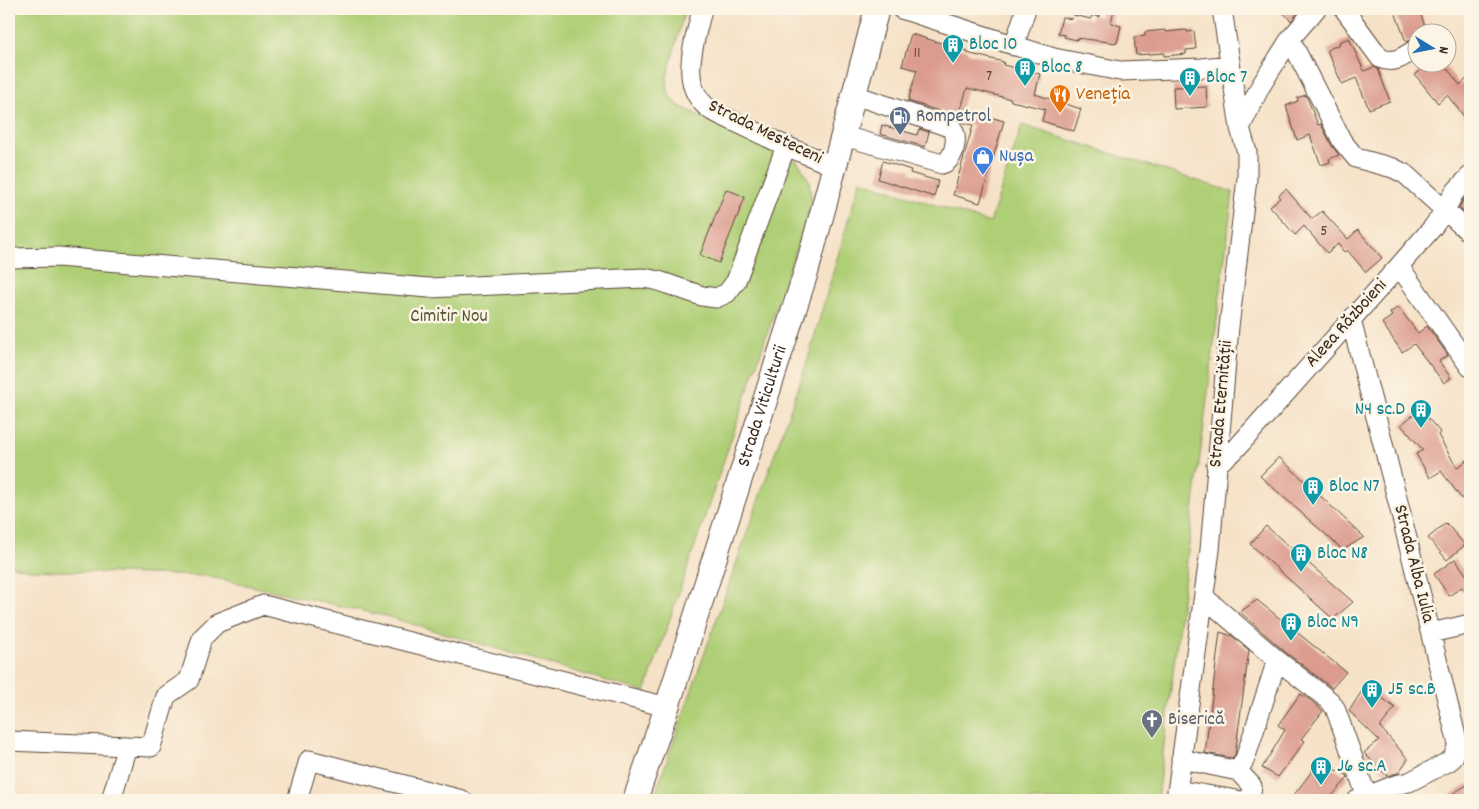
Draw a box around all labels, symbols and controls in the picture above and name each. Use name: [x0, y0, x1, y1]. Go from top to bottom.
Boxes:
north arrow: [1406, 22, 1456, 72]
place label: Bloc 10: [969, 32, 1018, 59]
building icon: Bloc 10: [941, 33, 965, 64]
house number: 11: [913, 42, 921, 65]
text: N: [1432, 45, 1453, 55]
place label: Bloc 8: [1041, 55, 1083, 82]
building icon: Bloc 8: [1013, 56, 1037, 87]
house number: 7: [986, 65, 992, 88]
place label: Bloc 7: [1206, 65, 1247, 92]
building icon: Bloc 7: [1178, 66, 1202, 97]
place label: Veneția: [1076, 82, 1131, 109]
restaurant icon: Veneția: [1048, 83, 1072, 114]
street label: Strada Mesteceni: [703, 94, 827, 173]
place label: Rompetrol: [916, 104, 991, 131]
fuel station icon: Rompetrol: [888, 105, 912, 136]
place label: Nușa: [999, 144, 1035, 171]
shop icon: Nușa: [971, 145, 995, 176]
house number: 5: [1320, 220, 1328, 243]
street label: Aleea Războieni: [1300, 273, 1395, 375]
park label: Cimitir Nou: [410, 304, 488, 331]
street label: Strada Eternității: [1203, 339, 1241, 469]
street label: Strada Viticulturii: [731, 342, 795, 471]
place label: N4 sc.D: [1355, 397, 1405, 424]
building icon: N4 sc.D: [1409, 398, 1433, 429]
place label: Bloc N7: [1329, 474, 1380, 501]
building icon: Bloc N7: [1301, 475, 1325, 506]
street label: Strada Alba Iulia: [1385, 502, 1441, 627]
place label: Bloc N8: [1317, 541, 1368, 568]
building icon: Bloc N8: [1289, 542, 1313, 573]
place label: Bloc N9: [1307, 610, 1359, 637]
building icon: Bloc N9: [1279, 611, 1303, 642]
place label: J5 sc.B: [1388, 677, 1436, 704]
building icon: J5 sc.B: [1360, 678, 1384, 709]
place label: Biserică: [1168, 707, 1225, 734]
church icon: Biserică: [1140, 708, 1164, 739]
place label: J6 sc.A: [1337, 754, 1387, 781]
building icon: J6 sc.A: [1309, 755, 1333, 786]

